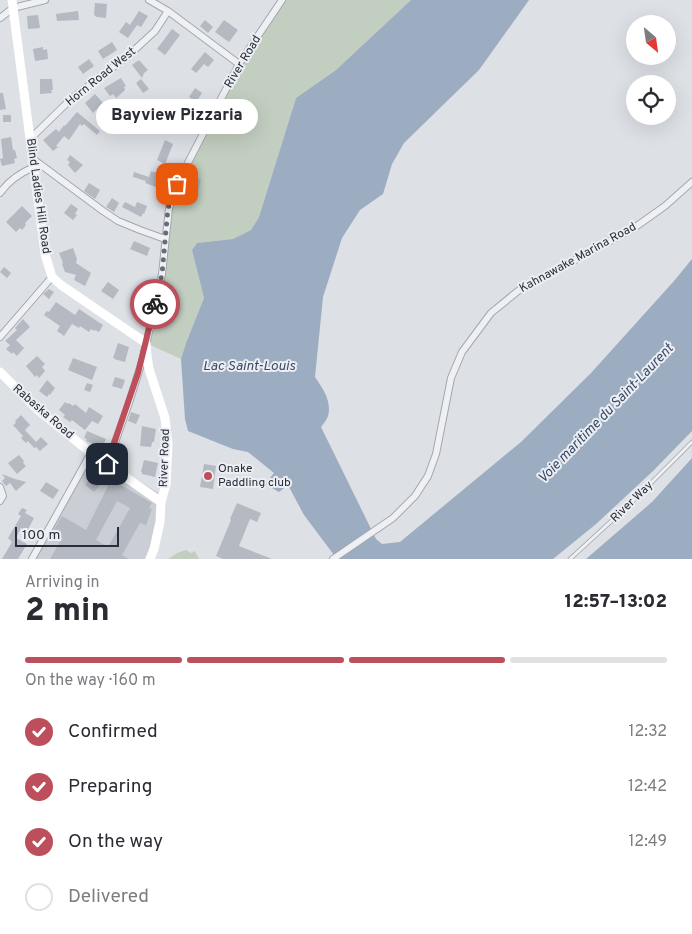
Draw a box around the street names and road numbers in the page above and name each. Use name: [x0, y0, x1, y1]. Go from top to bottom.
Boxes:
street label: River Road: [221, 33, 265, 91]
street label: Horn Road West: [63, 44, 139, 110]
street label: Blind Ladies Hill Road: [22, 137, 54, 255]
street label: Kahnawake Marina Road: [517, 219, 639, 297]
street label: Rabaska Road: [9, 381, 77, 443]
street label: River Road: [156, 428, 174, 488]
street label: River Way: [607, 478, 657, 526]

